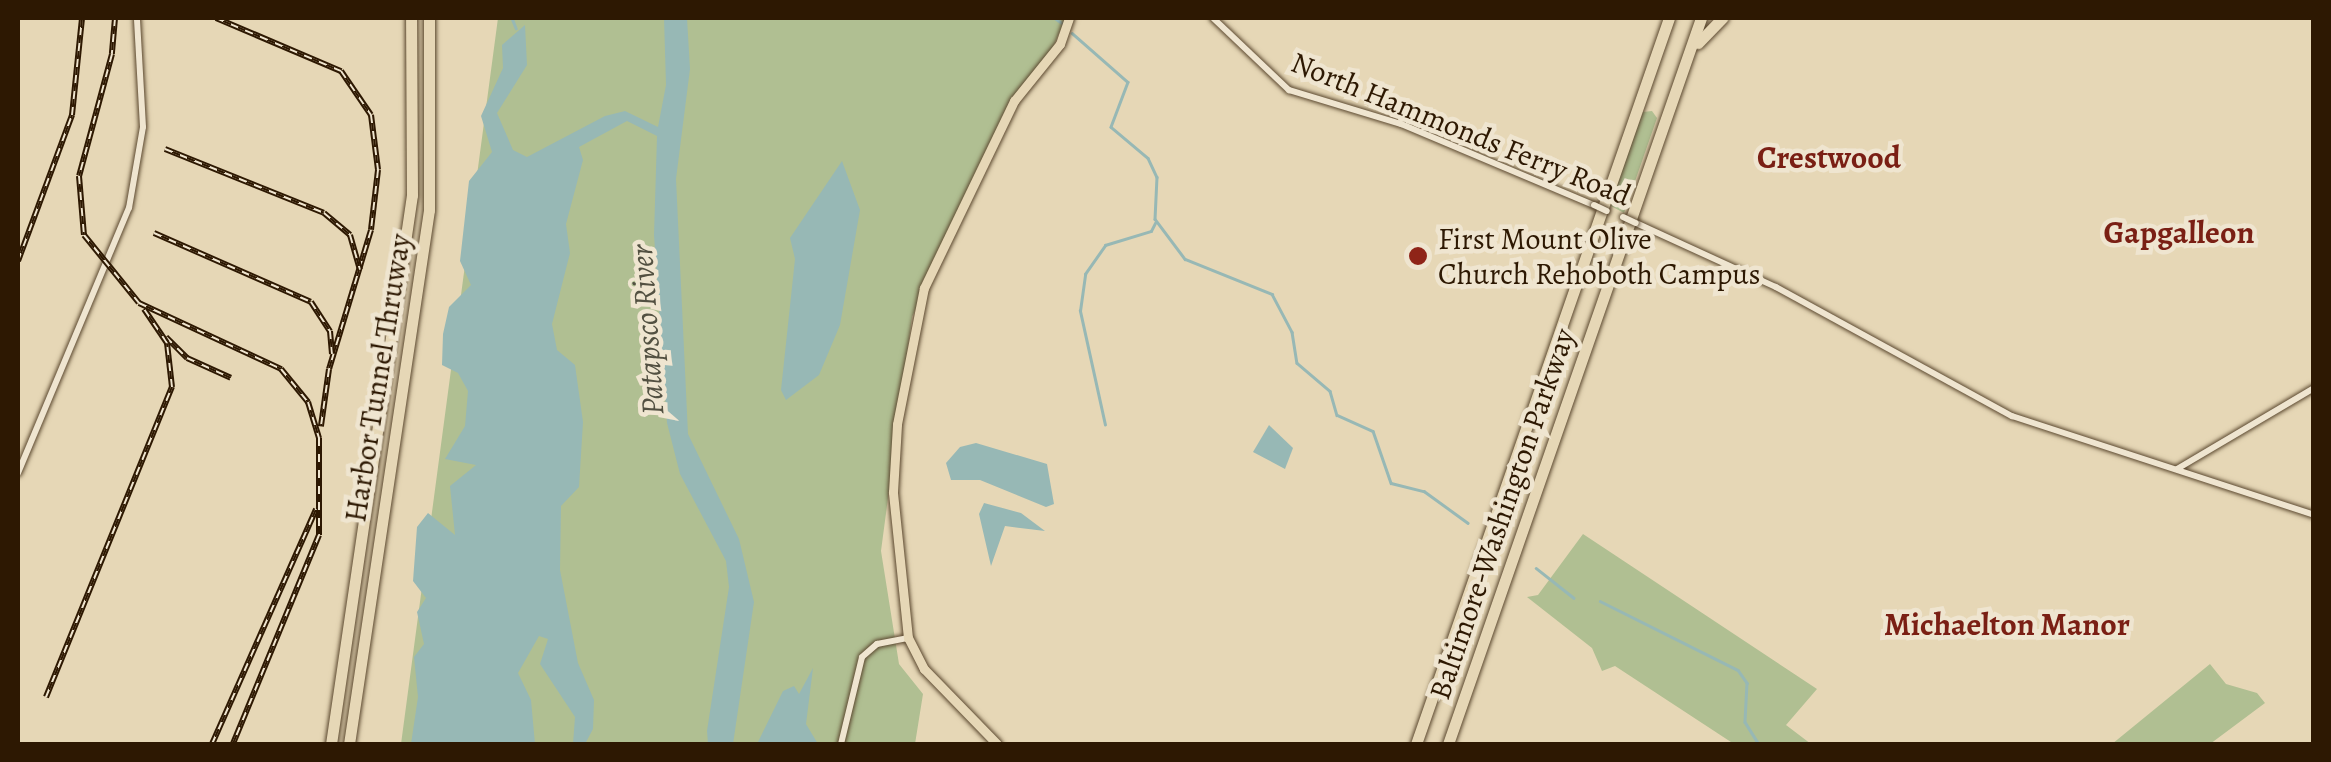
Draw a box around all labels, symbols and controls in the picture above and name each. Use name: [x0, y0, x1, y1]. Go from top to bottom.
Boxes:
street label: North Hammonds Ferry Road: [1286, 44, 1636, 214]
district label: Crestwood: [1757, 138, 1901, 176]
district label: Gapgalleon: [2104, 213, 2254, 251]
place label: First Mount Olive Church Rehoboth Campus: [1438, 221, 1761, 292]
street label: Harbor Tunnel Thruway: [337, 231, 419, 525]
water label: Patapsco River: [622, 243, 672, 417]
marker: First Mount Olive Church Rehoboth Campus: [1407, 245, 1429, 267]
street label: Baltimore-Washington Parkway: [1422, 324, 1582, 704]
district label: Michaelton Manor: [1884, 605, 2130, 643]

